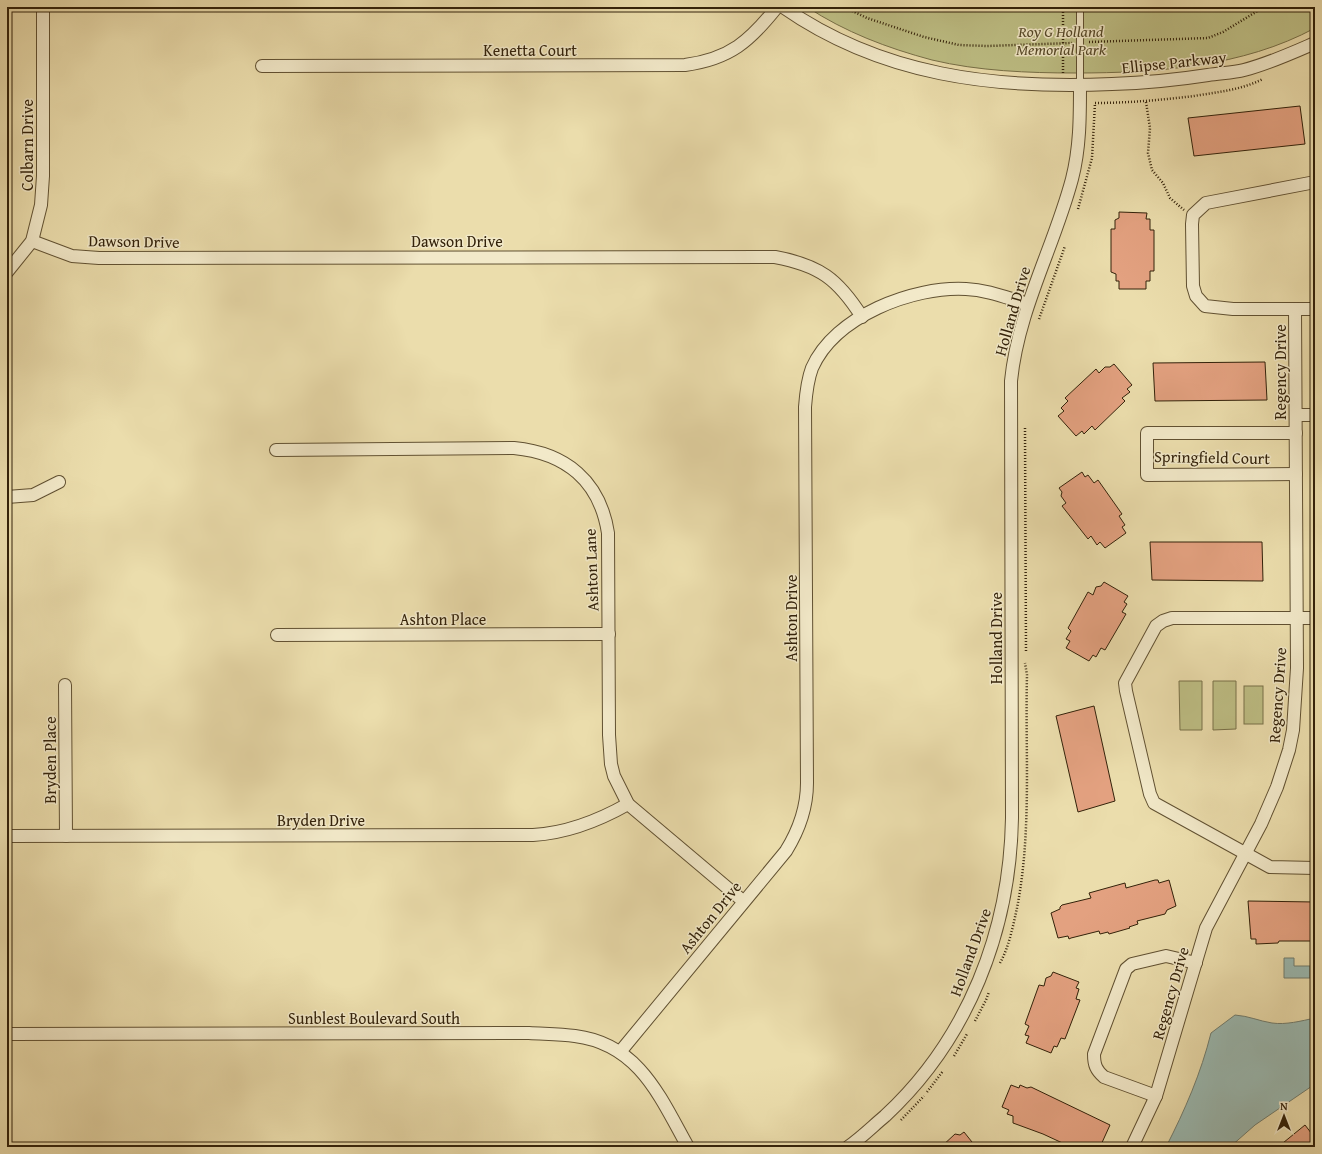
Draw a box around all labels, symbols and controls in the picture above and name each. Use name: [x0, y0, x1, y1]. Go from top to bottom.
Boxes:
park label: Roy G Holland Memorial Park: [1016, 19, 1107, 61]
street label: Kenetta Court: [483, 38, 577, 62]
street label: Ellipse Parkway: [1120, 45, 1228, 79]
street label: Colbarn Drive: [15, 99, 39, 191]
street label: Dawson Drive: [88, 228, 180, 254]
street label: Dawson Drive: [411, 229, 503, 253]
street label: Holland Drive: [988, 263, 1036, 359]
street label: Regency Drive: [1268, 324, 1292, 420]
street label: Springfield Court: [1154, 444, 1271, 470]
street label: Ashton Lane: [578, 528, 604, 612]
street label: Ashton Drive: [779, 574, 803, 662]
street label: Holland Drive: [984, 592, 1008, 684]
street label: Ashton Place: [400, 607, 486, 631]
street label: Regency Drive: [1262, 646, 1292, 744]
street label: Bryden Place: [38, 716, 62, 804]
street label: Bryden Drive: [277, 808, 365, 832]
street label: Ashton Drive: [673, 876, 747, 958]
street label: Holland Drive: [943, 905, 997, 999]
street label: Regency Drive: [1145, 944, 1195, 1042]
street label: Sunblest Boulevard South: [288, 1006, 460, 1030]
north arrow: [1264, 1096, 1304, 1136]
text: N: [1280, 1098, 1288, 1114]

